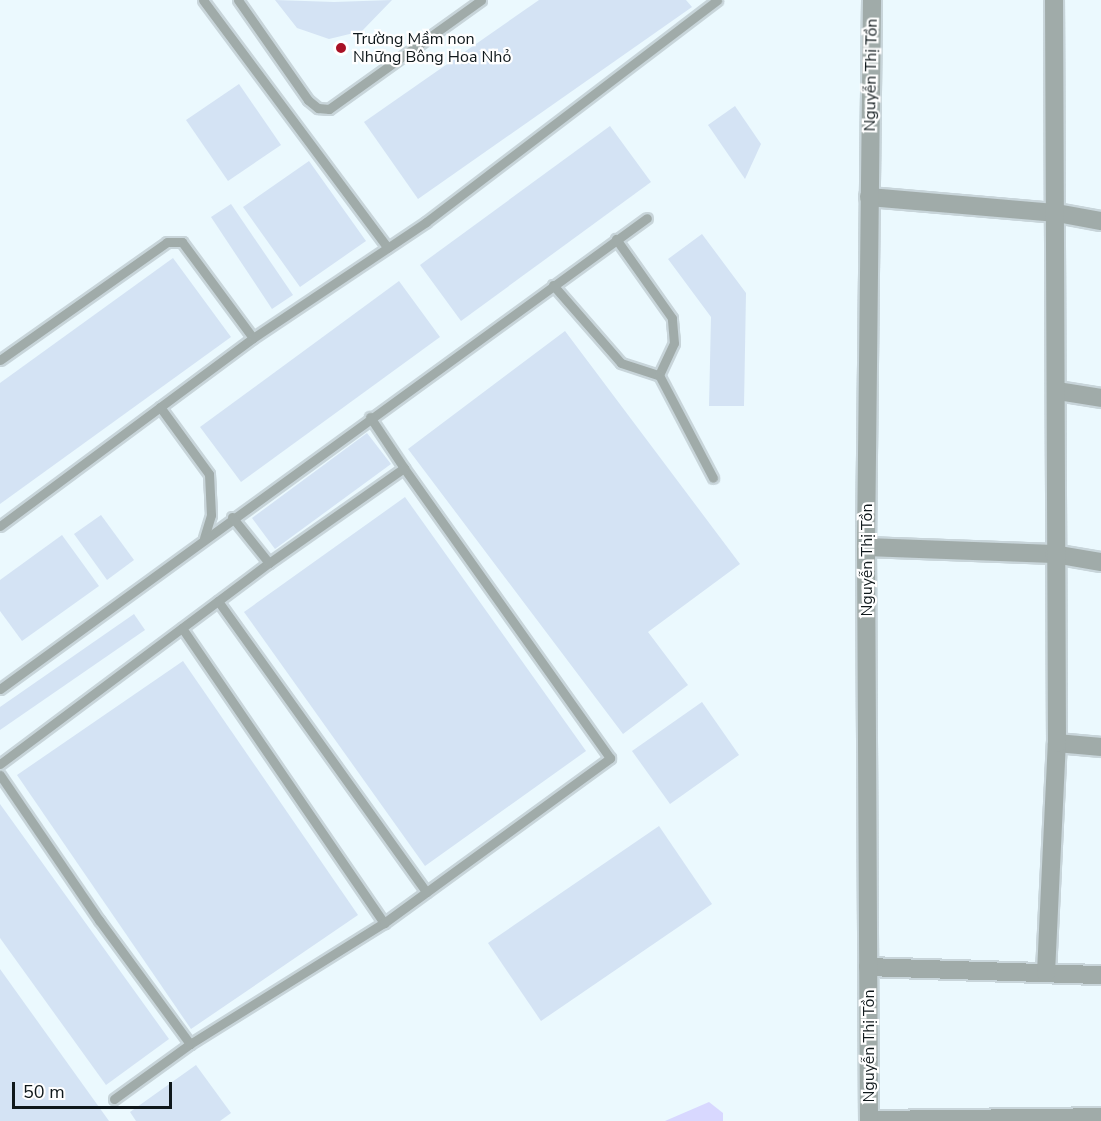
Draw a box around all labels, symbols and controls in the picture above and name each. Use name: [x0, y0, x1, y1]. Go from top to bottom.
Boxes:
street label: Nguyễn Thị Tồn: [860, 18, 882, 132]
place label: Trường Mầm non Những Bông Hoa Nhỏ: [353, 29, 511, 67]
marker: Trường Mầm non Những Bông Hoa Nhỏ: [334, 41, 348, 55]
street label: Nguyễn Thị Tồn: [857, 504, 877, 616]
street label: Nguyễn Thị Tồn: [859, 990, 879, 1102]
scale bar: [15, 1070, 176, 1108]
text: 50 m: [23, 1080, 65, 1104]

